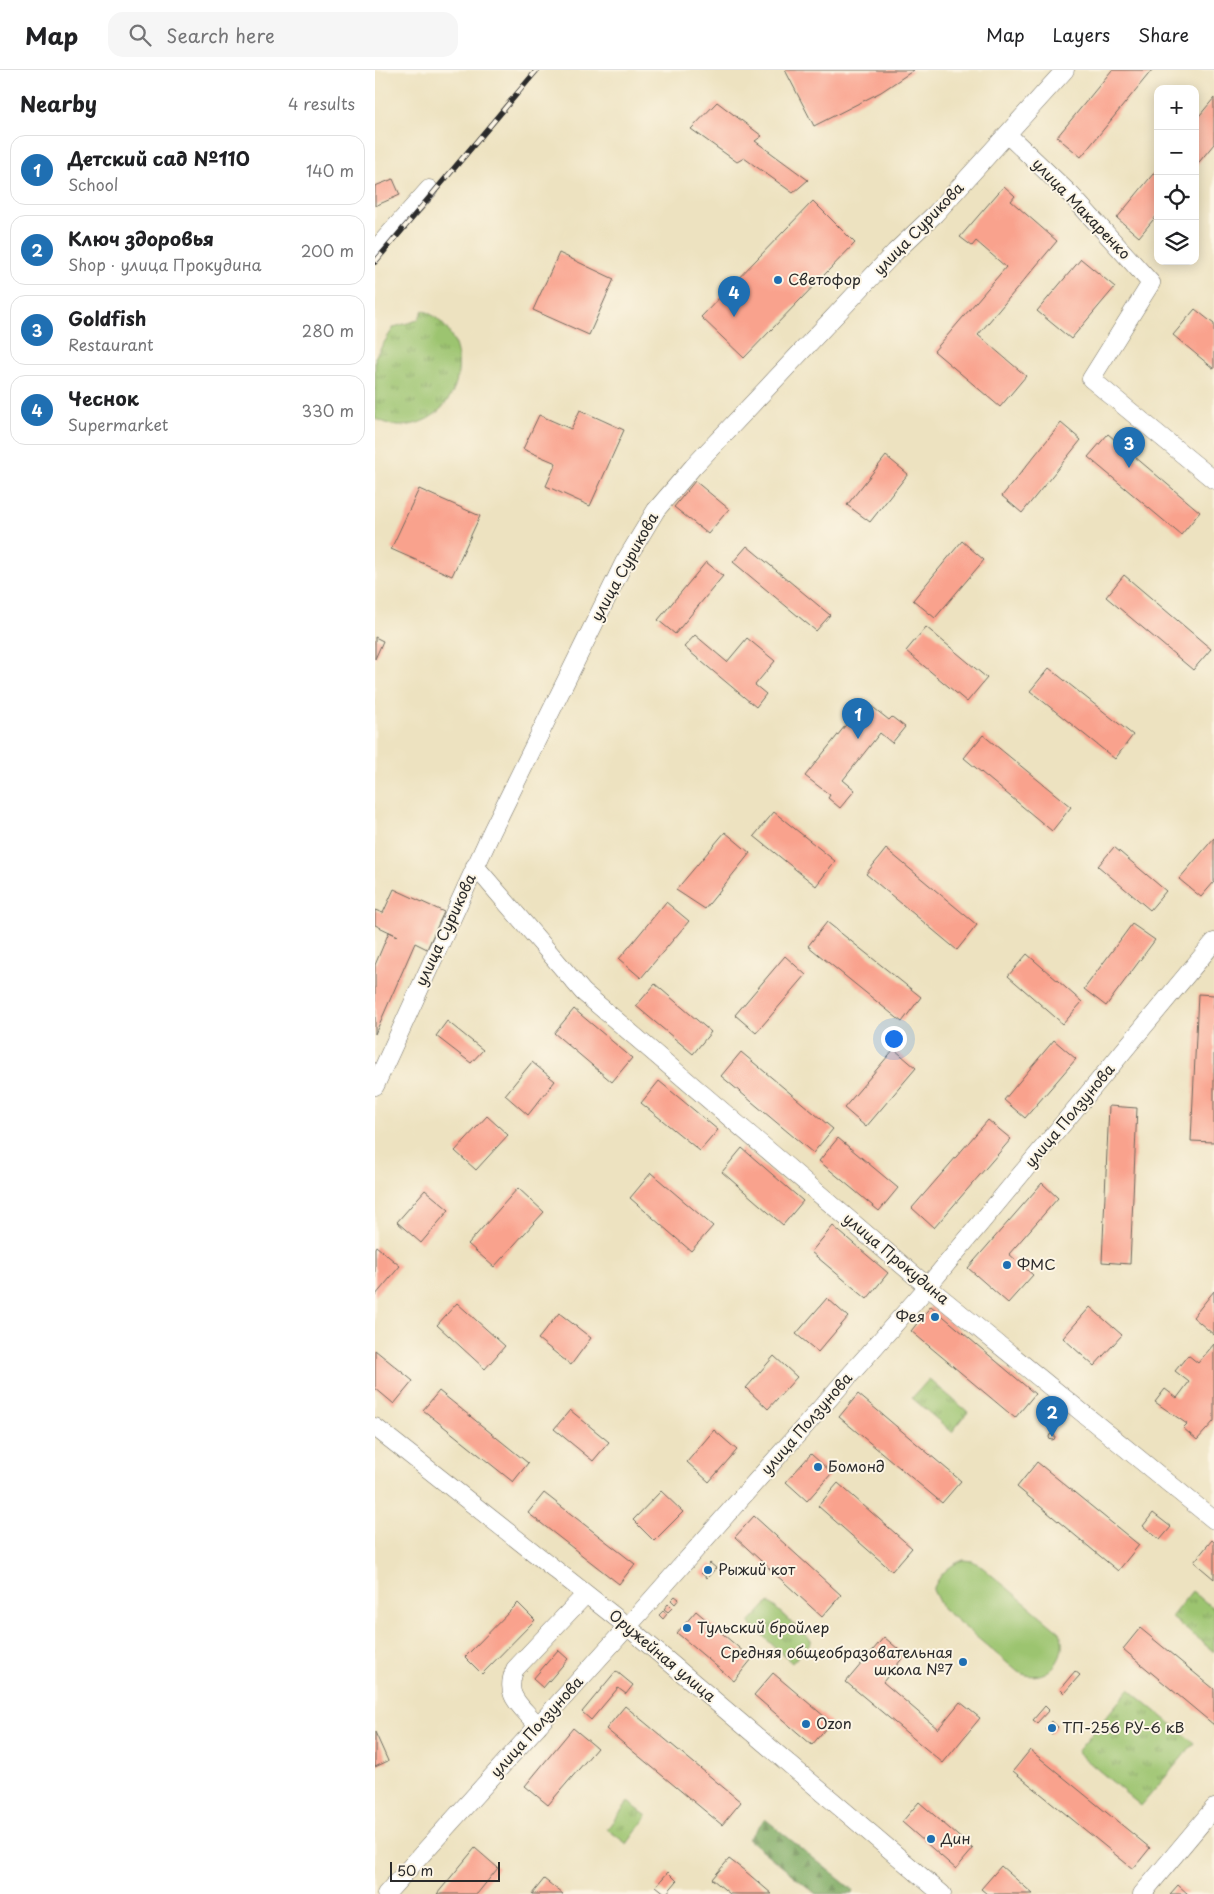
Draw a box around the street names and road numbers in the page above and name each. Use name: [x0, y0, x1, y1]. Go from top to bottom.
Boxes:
street label: улица Макаренко: [1028, 152, 1137, 264]
street label: улица Сурикова: [867, 176, 969, 280]
street label: улица Сурикова: [584, 507, 664, 625]
street label: улица Сурикова: [409, 869, 481, 989]
street label: улица Ползунова: [1018, 1058, 1120, 1172]
street label: улица Прокудина: [839, 1207, 955, 1310]
street label: улица Ползунова: [755, 1366, 857, 1479]
street label: Оружейная улица: [604, 1603, 722, 1707]
street label: улица Ползунова: [484, 1670, 588, 1782]

